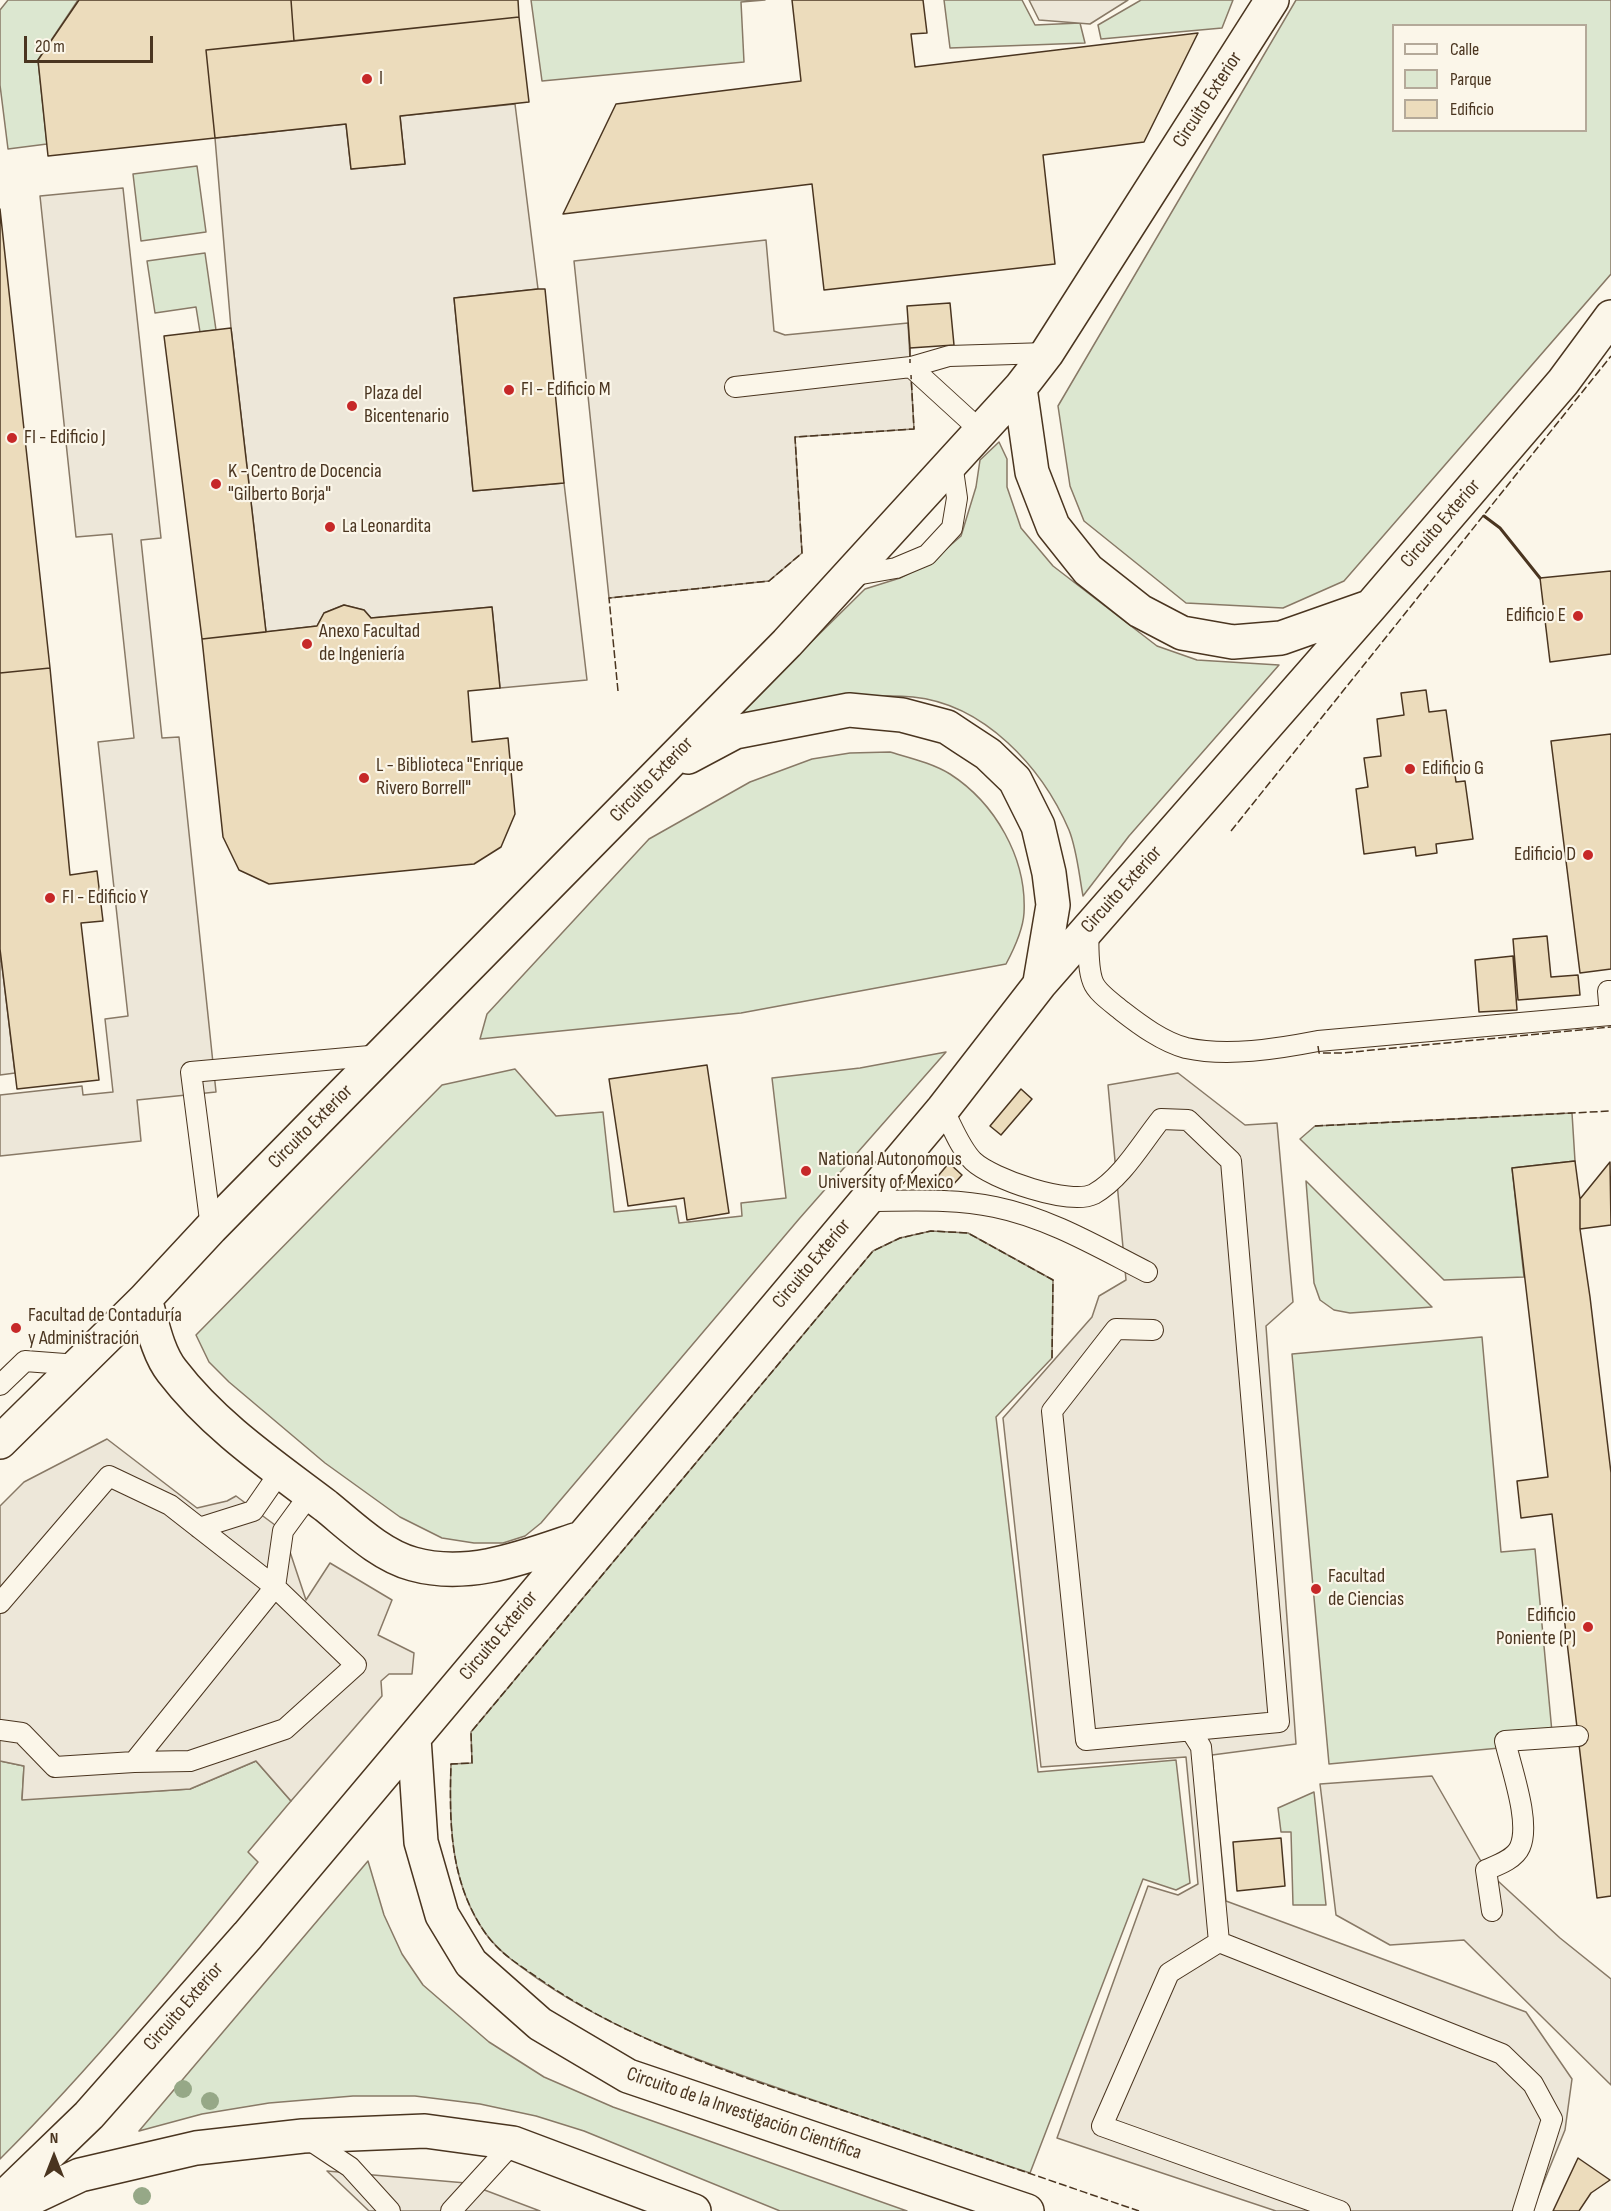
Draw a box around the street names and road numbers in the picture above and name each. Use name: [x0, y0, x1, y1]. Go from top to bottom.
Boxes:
street label: Circuito Exterior: [1168, 48, 1248, 152]
street label: Circuito Exterior: [1396, 475, 1486, 573]
street label: Circuito Exterior: [605, 732, 699, 828]
street label: Circuito Exterior: [1076, 841, 1168, 939]
street label: Circuito Exterior: [264, 1080, 358, 1174]
street label: Circuito Exterior: [768, 1214, 856, 1314]
street label: Circuito Exterior: [455, 1586, 543, 1686]
street label: Circuito Exterior: [139, 1958, 229, 2056]
street label: Circuito de la Investigación Científica: [623, 2062, 865, 2166]

